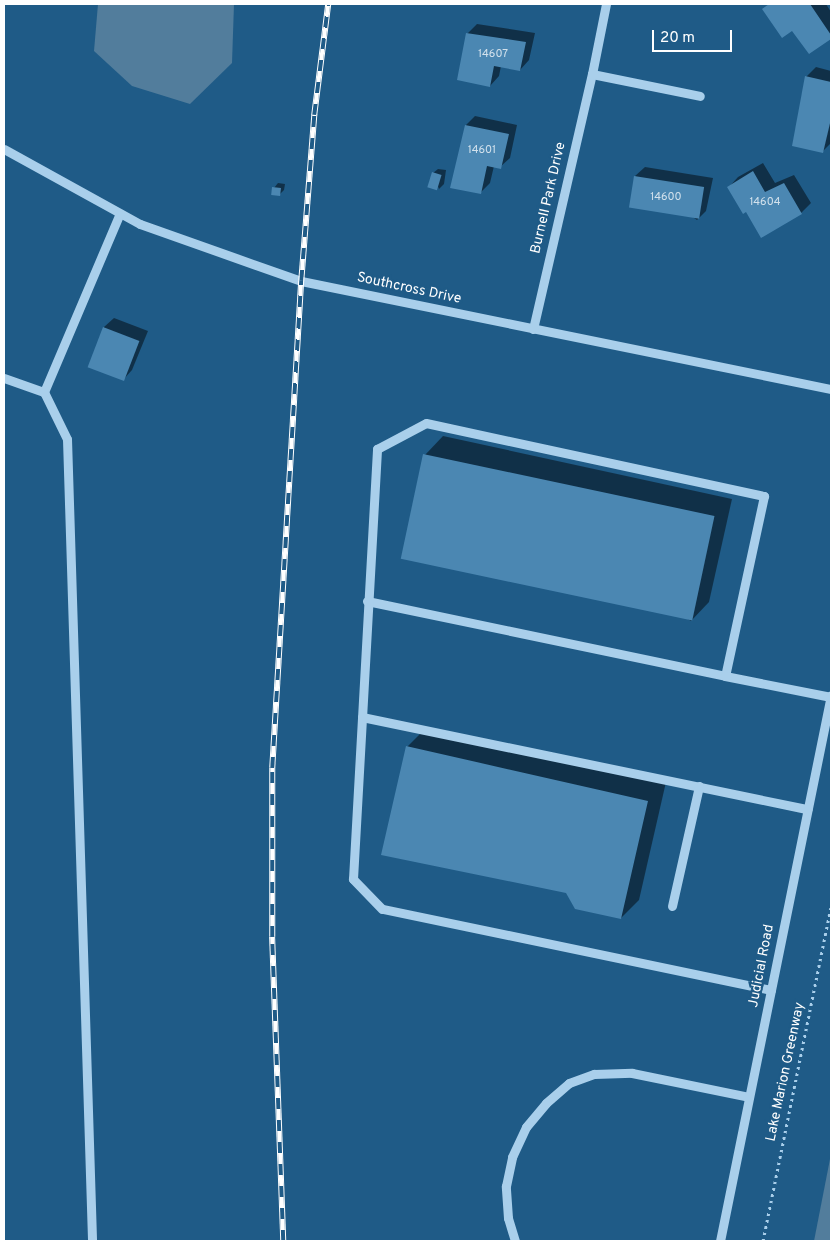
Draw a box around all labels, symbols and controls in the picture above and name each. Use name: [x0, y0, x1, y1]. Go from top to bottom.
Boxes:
scale bar: [655, 20, 735, 52]
text: 20 m: [660, 29, 695, 48]
house number: 14607: [478, 47, 508, 61]
street label: Burnell Park Drive: [528, 141, 570, 255]
house number: 14601: [468, 143, 496, 157]
house number: 14600: [650, 190, 682, 204]
house number: 14604: [749, 195, 781, 209]
street label: Southcross Drive: [355, 270, 463, 308]
street label: Judicial Road: [746, 923, 778, 1009]
street label: Lake Marion Greenway: [763, 1001, 809, 1143]

